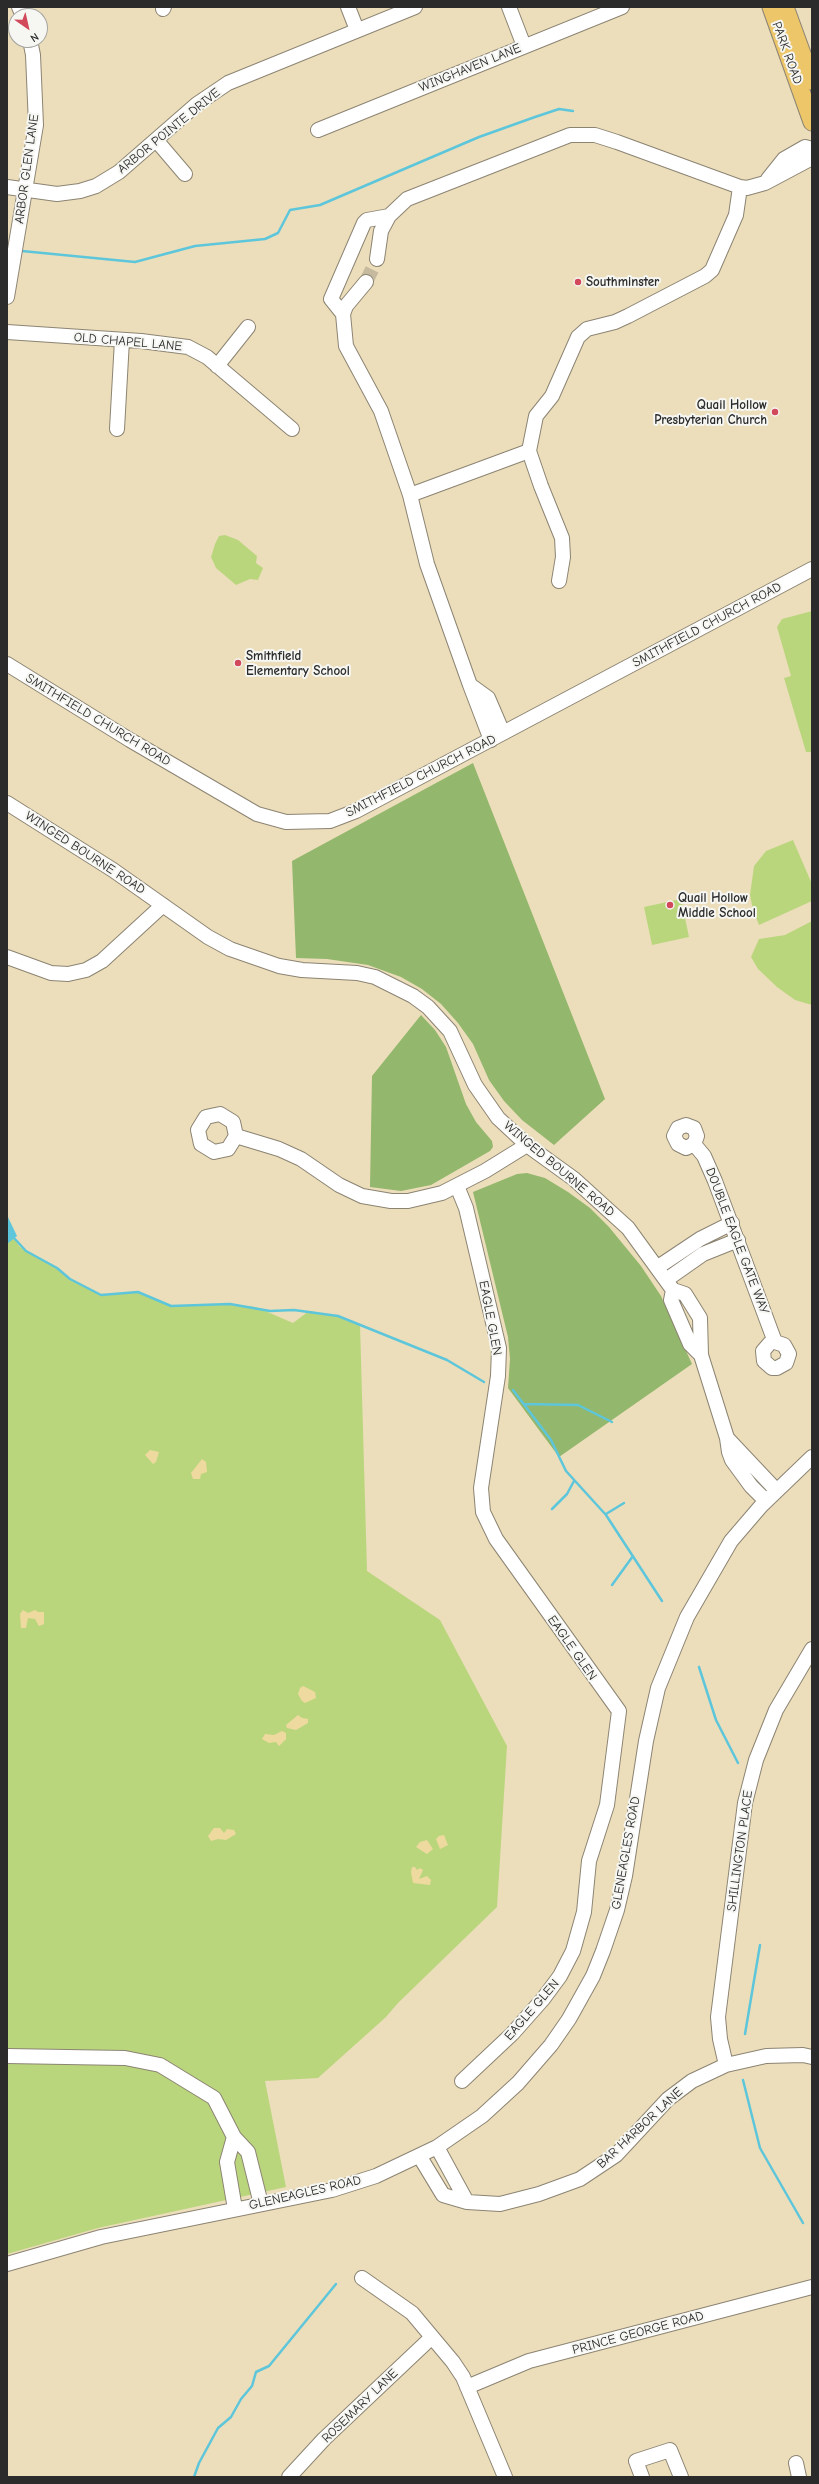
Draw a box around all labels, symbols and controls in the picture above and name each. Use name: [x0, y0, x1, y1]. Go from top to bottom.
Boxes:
north arrow: [8, 8, 48, 48]
street label: PARK ROAD: [768, 20, 806, 86]
text: N: [28, 30, 41, 45]
street label: WINGHAVEN LANE: [417, 40, 523, 96]
street label: ARBOR POINTE DRIVE: [115, 85, 223, 177]
street label: ARBOR GLEN LANE: [12, 113, 42, 225]
place label: Southminster: [586, 274, 659, 290]
marker: Southminster: [573, 277, 583, 287]
street label: OLD CHAPEL LANE: [73, 329, 183, 355]
place label: Quail Hollow Presbyterian Church: [654, 397, 767, 428]
marker: Quail Hollow Presbyterian Church: [770, 407, 780, 417]
street label: SMITHFIELD CHURCH ROAD: [630, 579, 784, 671]
place label: Smithfield Elementary School: [246, 648, 350, 679]
marker: Smithfield Elementary School: [233, 658, 243, 668]
street label: SMITHFIELD CHURCH ROAD: [23, 670, 173, 770]
street label: SMITHFIELD CHURCH ROAD: [343, 731, 499, 821]
street label: WINGED BOURNE ROAD: [22, 808, 148, 898]
place label: Quail Hollow Middle School: [678, 890, 756, 921]
marker: Quail Hollow Middle School: [665, 900, 675, 910]
street label: WINGED BOURNE ROAD: [500, 1118, 618, 1220]
street label: DOUBLE EAGLE GATE WAY: [702, 1166, 772, 1316]
street label: EAGLE GLEN: [475, 1279, 505, 1357]
street label: EAGLE GLEN: [544, 1613, 600, 1683]
street label: SHILLINGTON PLACE: [724, 1789, 756, 1913]
street label: GLENEAGLES ROAD: [608, 1795, 644, 1911]
street label: EAGLE GLEN: [501, 1976, 563, 2044]
street label: BAR HARBOR LANE: [594, 2084, 686, 2172]
street label: GLENEAGLES ROAD: [247, 2173, 363, 2213]
street label: PRINCE GEORGE ROAD: [571, 2308, 705, 2358]
street label: ROSEMARY LANE: [319, 2366, 401, 2446]

